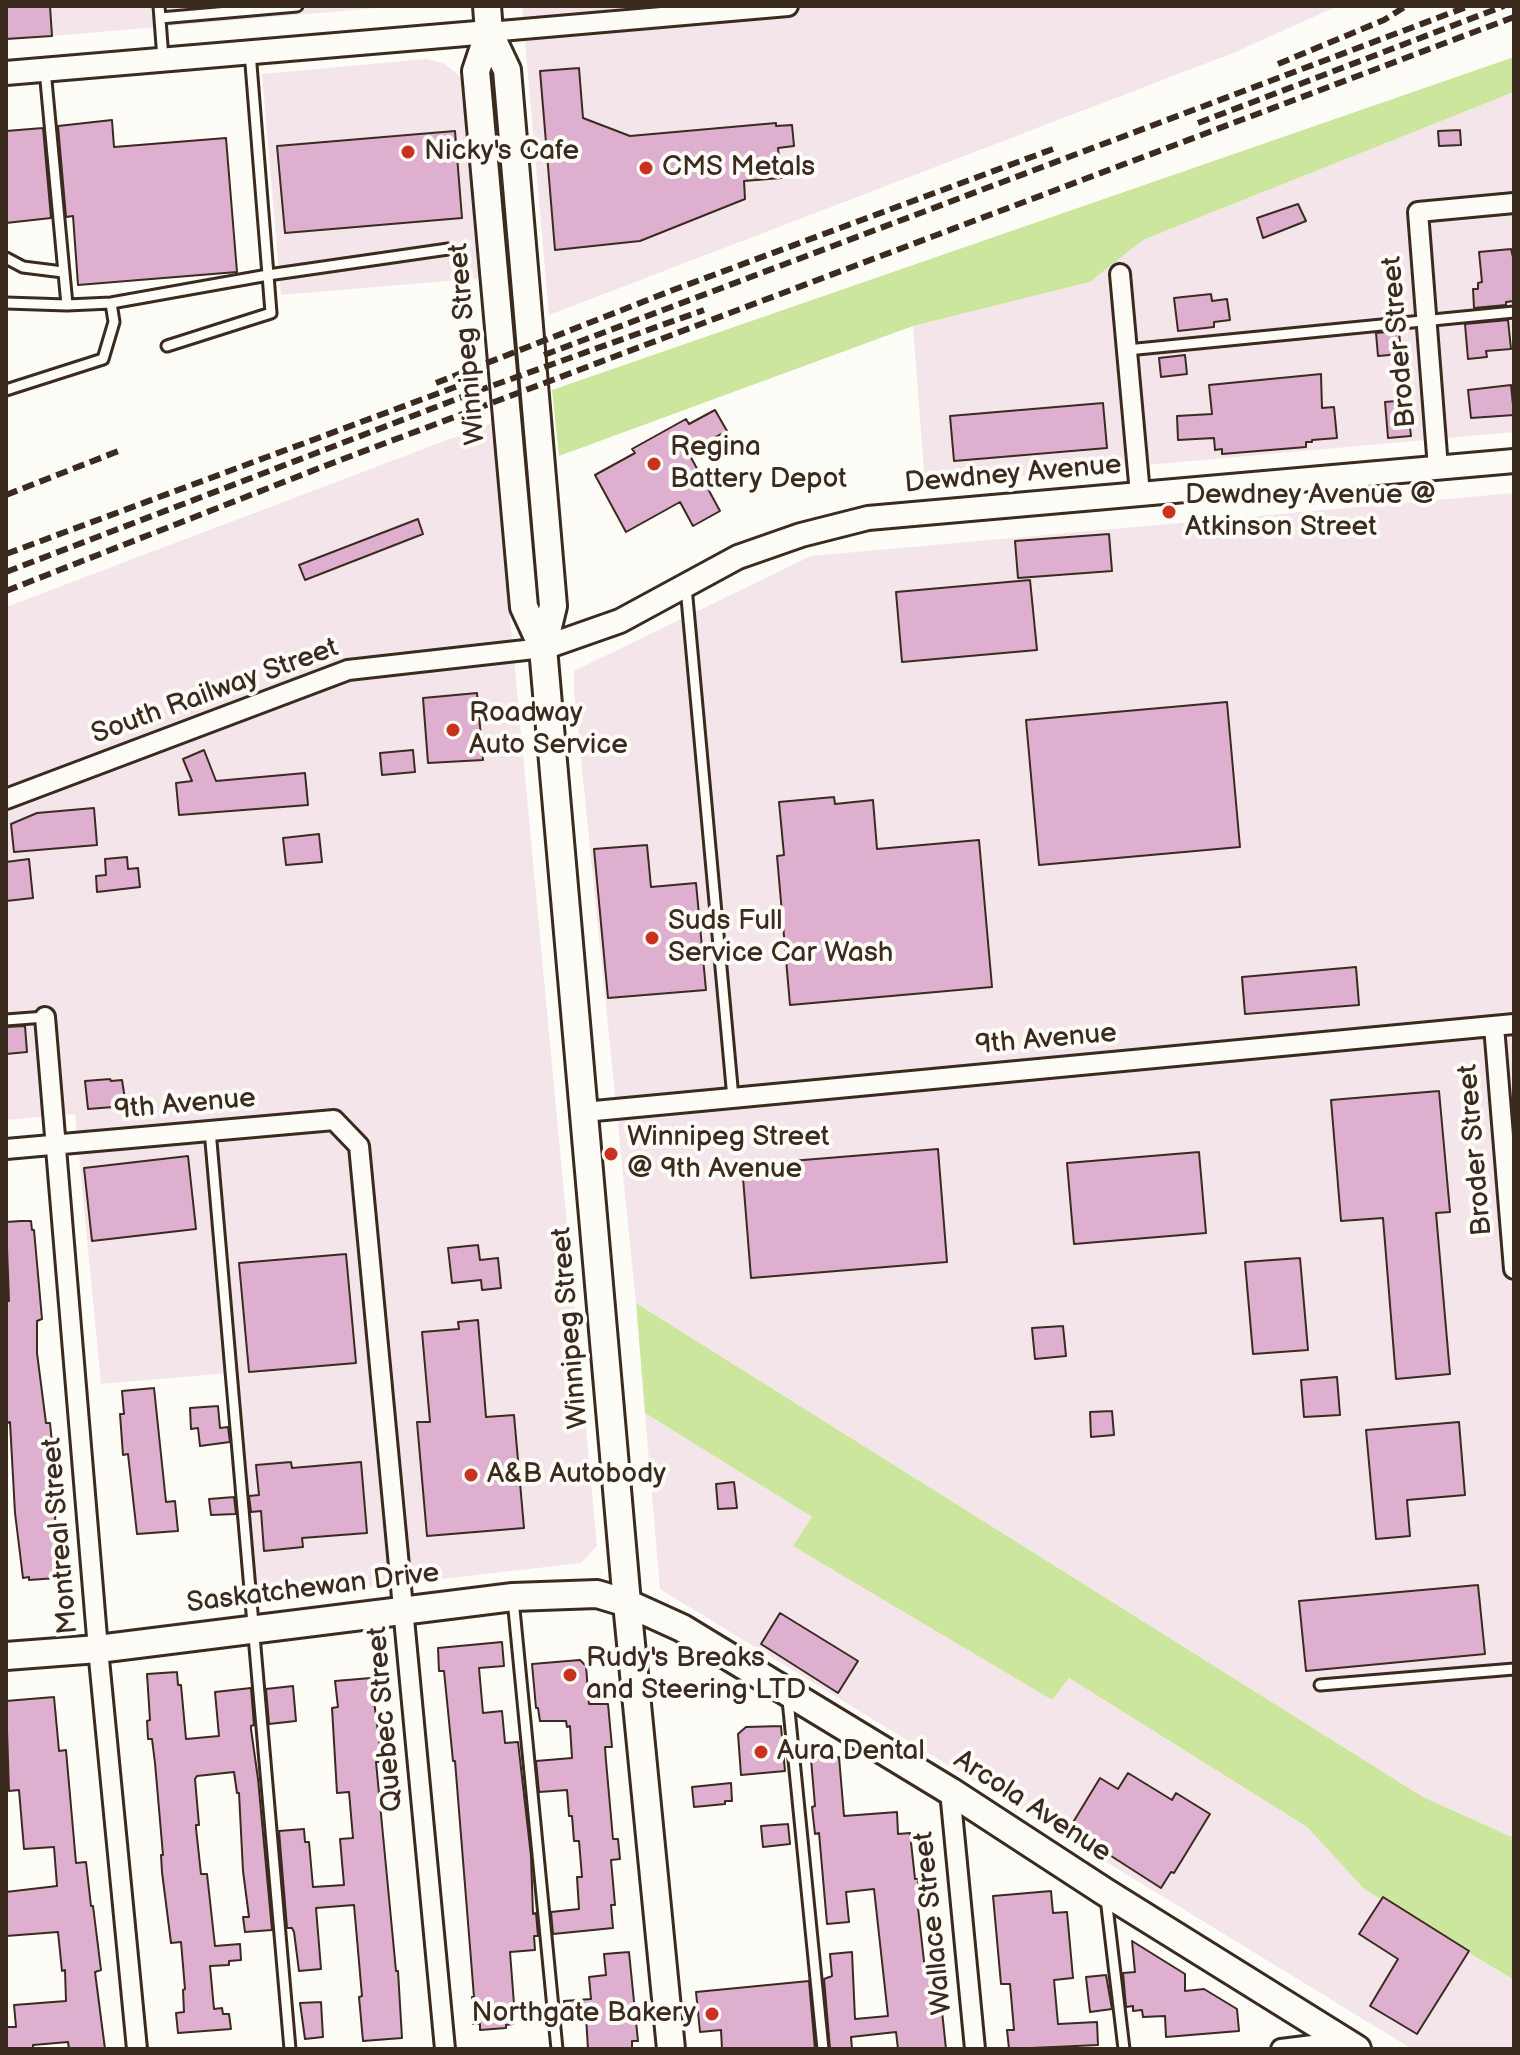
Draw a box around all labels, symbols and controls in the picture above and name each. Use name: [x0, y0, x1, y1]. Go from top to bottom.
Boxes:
place label: Nicky's Cafe: [424, 135, 579, 169]
marker: Nicky's Cafe: [399, 143, 417, 161]
place label: CMS Metals: [662, 151, 815, 185]
marker: CMS Metals: [637, 159, 655, 177]
street label: Winnipeg Street: [442, 242, 494, 446]
street label: Broder Street: [1376, 255, 1424, 429]
place label: Regina Battery Depot: [670, 431, 847, 497]
street label: Dewdney Avenue: [903, 449, 1123, 501]
marker: Regina Battery Depot: [645, 455, 663, 473]
place label: Dewdney Avenue @ Atkinson Street: [1185, 479, 1436, 545]
marker: Dewdney Avenue @ Atkinson Street: [1160, 503, 1178, 521]
street label: South Railway Street: [87, 632, 343, 752]
place label: Roadway Auto Service: [469, 697, 628, 763]
marker: Roadway Auto Service: [444, 721, 462, 739]
place label: Suds Full Service Car Wash: [668, 905, 893, 971]
marker: Suds Full Service Car Wash: [643, 929, 661, 947]
street label: 9th Avenue: [974, 1017, 1118, 1063]
street label: Broder Street: [1452, 1063, 1500, 1237]
street label: 9th Avenue: [113, 1082, 257, 1128]
place label: Winnipeg Street @ 9th Avenue: [627, 1121, 829, 1187]
marker: Winnipeg Street @ 9th Avenue: [602, 1145, 620, 1163]
street label: Winnipeg Street: [545, 1226, 597, 1430]
street label: Montreal Street: [36, 1436, 86, 1636]
place label: A&B Autobody: [487, 1458, 666, 1492]
marker: A&B Autobody: [462, 1466, 480, 1484]
street label: Saskatchewan Drive: [185, 1557, 441, 1621]
street label: Quebec Street: [361, 1625, 411, 1813]
place label: Rudy's Breaks and Steering LTD: [586, 1642, 806, 1708]
marker: Rudy's Breaks and Steering LTD: [561, 1666, 579, 1684]
place label: Aura Dental: [777, 1735, 925, 1769]
marker: Aura Dental: [752, 1743, 770, 1761]
street label: Arcola Avenue: [947, 1744, 1117, 1870]
street label: Wallace Street: [908, 1830, 960, 2016]
place label: Northgate Bakery: [472, 1997, 696, 2031]
marker: Northgate Bakery: [703, 2005, 721, 2023]

